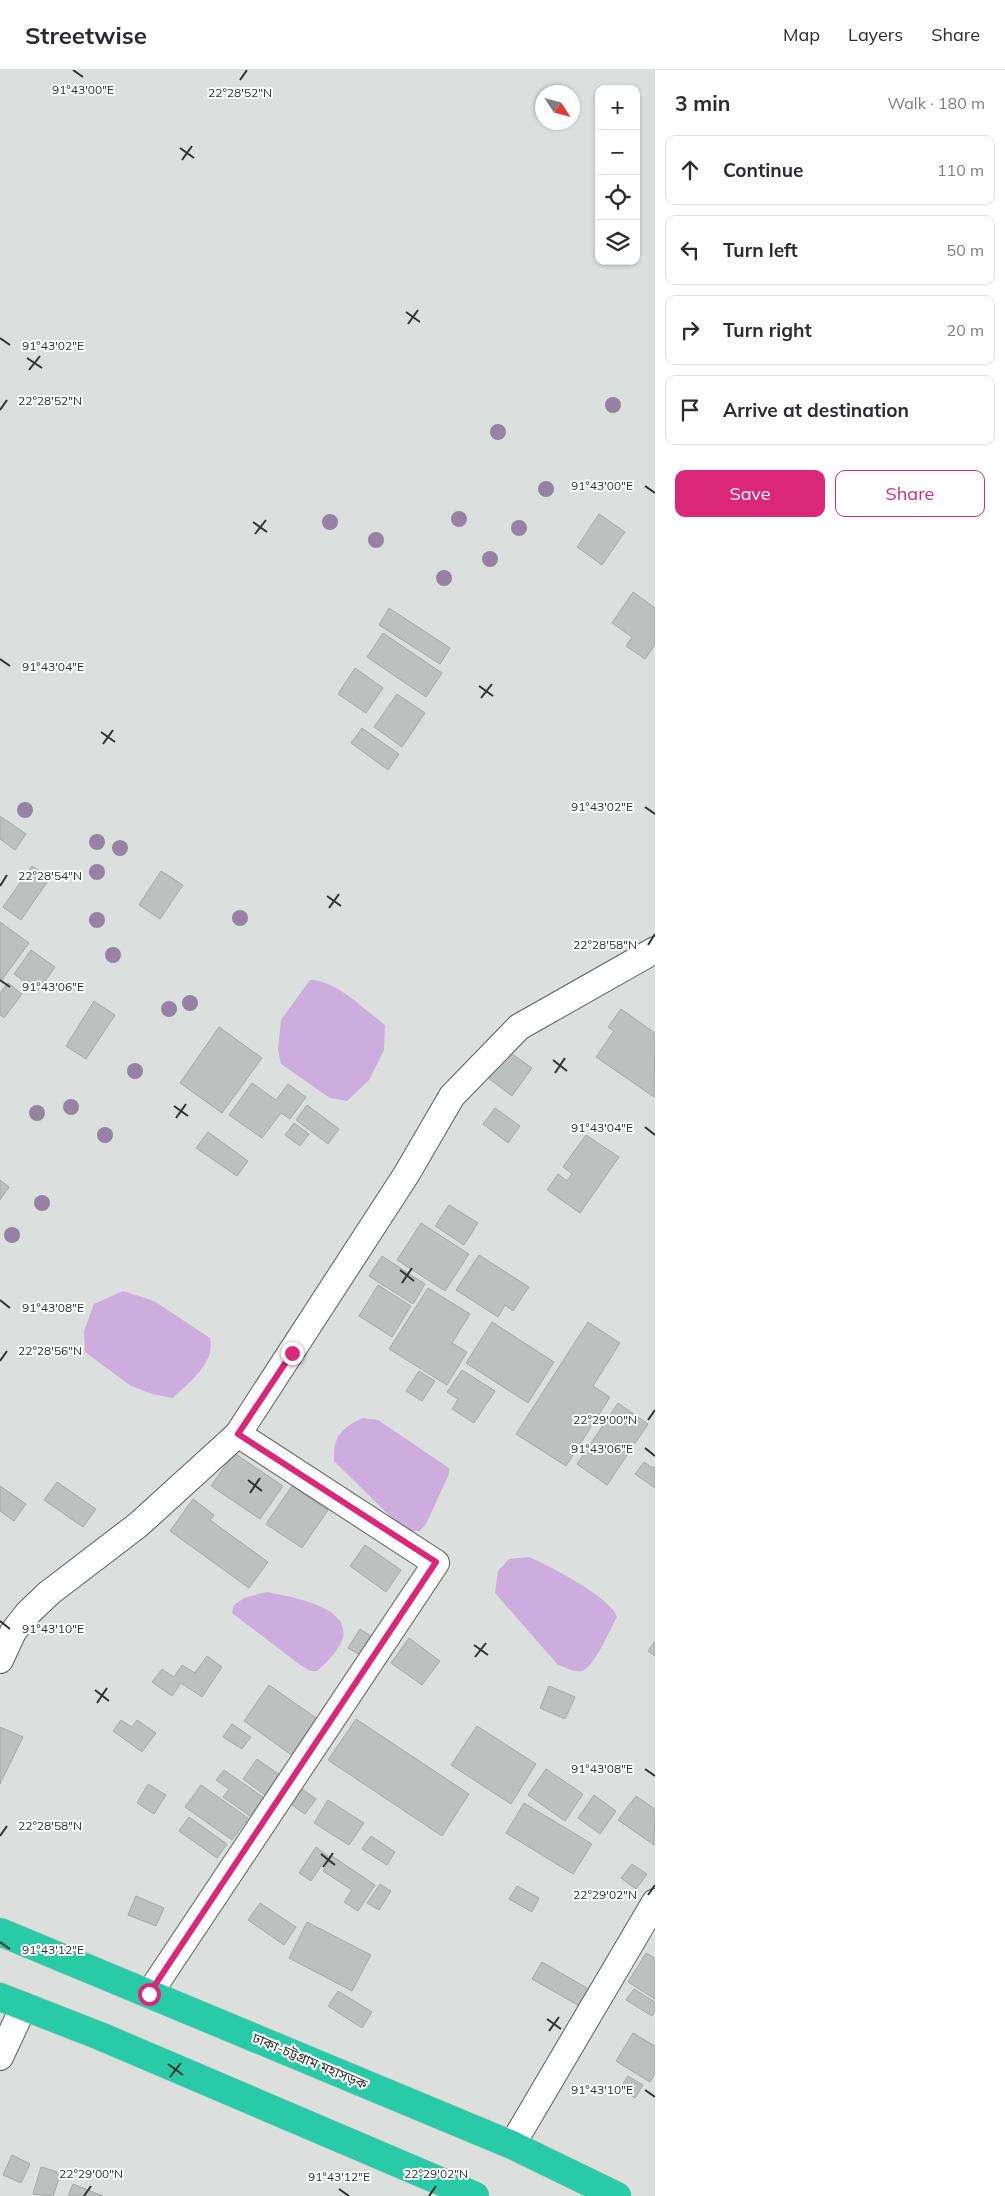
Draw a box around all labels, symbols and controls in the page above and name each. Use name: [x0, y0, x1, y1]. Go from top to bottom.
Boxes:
text: Streetwise: [25, 20, 147, 50]
text: Map: [783, 23, 820, 46]
text: Layers: [848, 23, 903, 46]
text: Share: [931, 23, 980, 46]
text: 91°43'00"E: [52, 82, 114, 97]
text: 22°28'52"N: [208, 85, 272, 100]
north arrow: [535, 85, 580, 130]
map controls: [595, 85, 640, 265]
button: +: [595, 85, 640, 130]
text: 3 min: [675, 90, 730, 116]
text: Walk · 180 m: [887, 93, 985, 113]
button: −: [595, 130, 640, 175]
icon: ahead: [676, 156, 704, 184]
text: Continue: [723, 158, 803, 182]
text: 110 m: [937, 160, 984, 180]
button: locate: [595, 175, 640, 220]
button: layers: [595, 220, 640, 265]
icon: left: [676, 236, 704, 264]
text: Turn left: [723, 238, 798, 262]
text: 50 m: [947, 240, 984, 260]
icon: right: [676, 316, 704, 344]
text: Turn right: [723, 318, 812, 342]
text: 20 m: [947, 320, 984, 340]
text: 91°43'02"E: [22, 338, 84, 353]
text: 22°28'52"N: [18, 393, 82, 408]
icon: arrive: [676, 396, 704, 424]
text: Arrive at destination: [723, 398, 909, 422]
button: Save: [675, 470, 825, 517]
button: Share: [835, 470, 985, 517]
text: 91°43'00"E: [571, 478, 633, 493]
text: 91°43'04"E: [22, 659, 84, 674]
text: 91°43'02"E: [571, 799, 633, 814]
text: 22°28'54"N: [18, 868, 82, 883]
text: 22°28'58"N: [573, 937, 637, 952]
text: 91°43'06"E: [22, 979, 84, 994]
text: 91°43'04"E: [571, 1120, 633, 1135]
text: 91°43'08"E: [22, 1300, 84, 1315]
route end: [281, 1342, 304, 1365]
text: 22°28'56"N: [18, 1343, 82, 1358]
text: 22°29'00"N: [573, 1412, 637, 1427]
text: 91°43'06"E: [571, 1441, 633, 1456]
text: 91°43'10"E: [22, 1621, 84, 1636]
text: 91°43'08"E: [571, 1761, 633, 1776]
text: 22°28'58"N: [18, 1818, 82, 1833]
text: 22°29'02"N: [573, 1887, 637, 1902]
text: 91°43'12"E: [22, 1942, 84, 1957]
route start: [138, 1983, 161, 2006]
street label: ঢাকা-চট্টগ্রাম মহাসড়ক: [249, 2028, 371, 2094]
text: 91°43'10"E: [571, 2082, 633, 2097]
text: 22°29'00"N: [59, 2166, 123, 2181]
text: 22°29'02"N: [404, 2166, 468, 2181]
text: 91°43'12"E: [308, 2169, 370, 2184]

